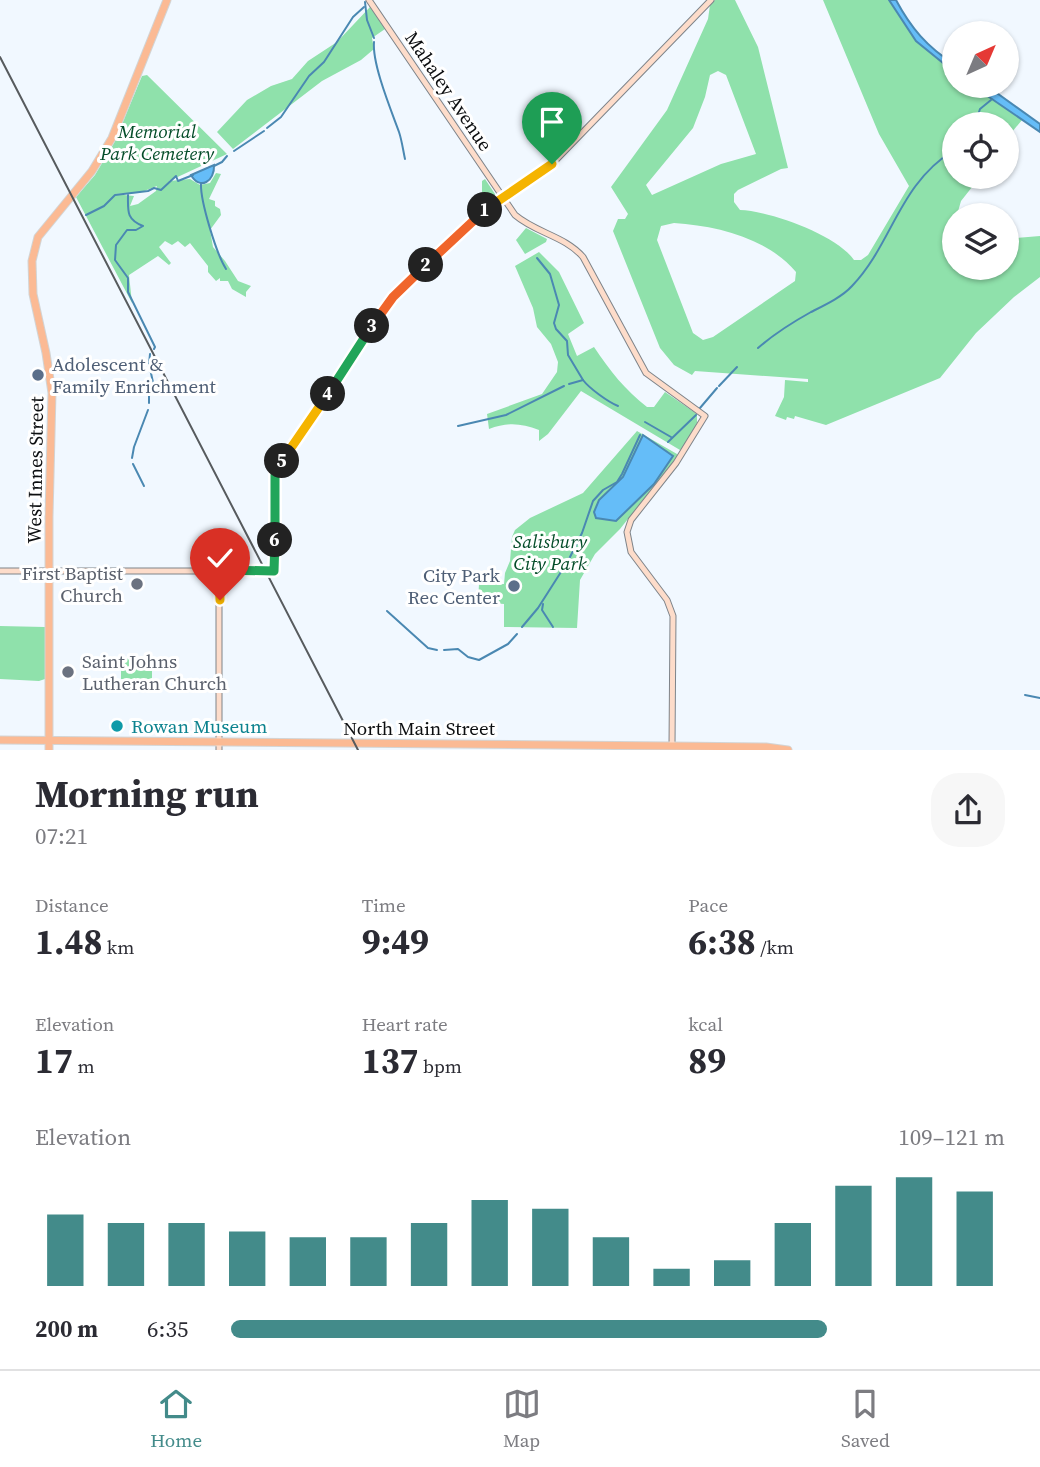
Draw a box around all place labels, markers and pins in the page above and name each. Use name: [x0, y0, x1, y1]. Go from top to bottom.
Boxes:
pin: [522, 92, 582, 164]
pin: 1: [468, 192, 503, 228]
pin: 2: [408, 247, 444, 282]
pin: 3: [354, 308, 390, 344]
place label: Adolescent & Family Enrichment: [52, 351, 217, 399]
marker: Adolescent & Family Enrichment: [30, 367, 46, 383]
pin: 4: [310, 376, 346, 412]
pin: 5: [264, 444, 300, 478]
pin: 6: [258, 522, 292, 558]
pin: [190, 528, 250, 600]
place label: First Baptist Church: [21, 560, 124, 608]
place label: City Park Rec Center: [407, 562, 501, 610]
marker: First Baptist Church: [129, 576, 145, 592]
marker: City Park Rec Center: [506, 578, 522, 594]
place label: Saint Johns Lutheran Church: [82, 648, 227, 696]
marker: Saint Johns Lutheran Church: [60, 664, 76, 680]
place label: Rowan Museum: [131, 713, 267, 739]
marker: Rowan Museum: [109, 718, 125, 734]

